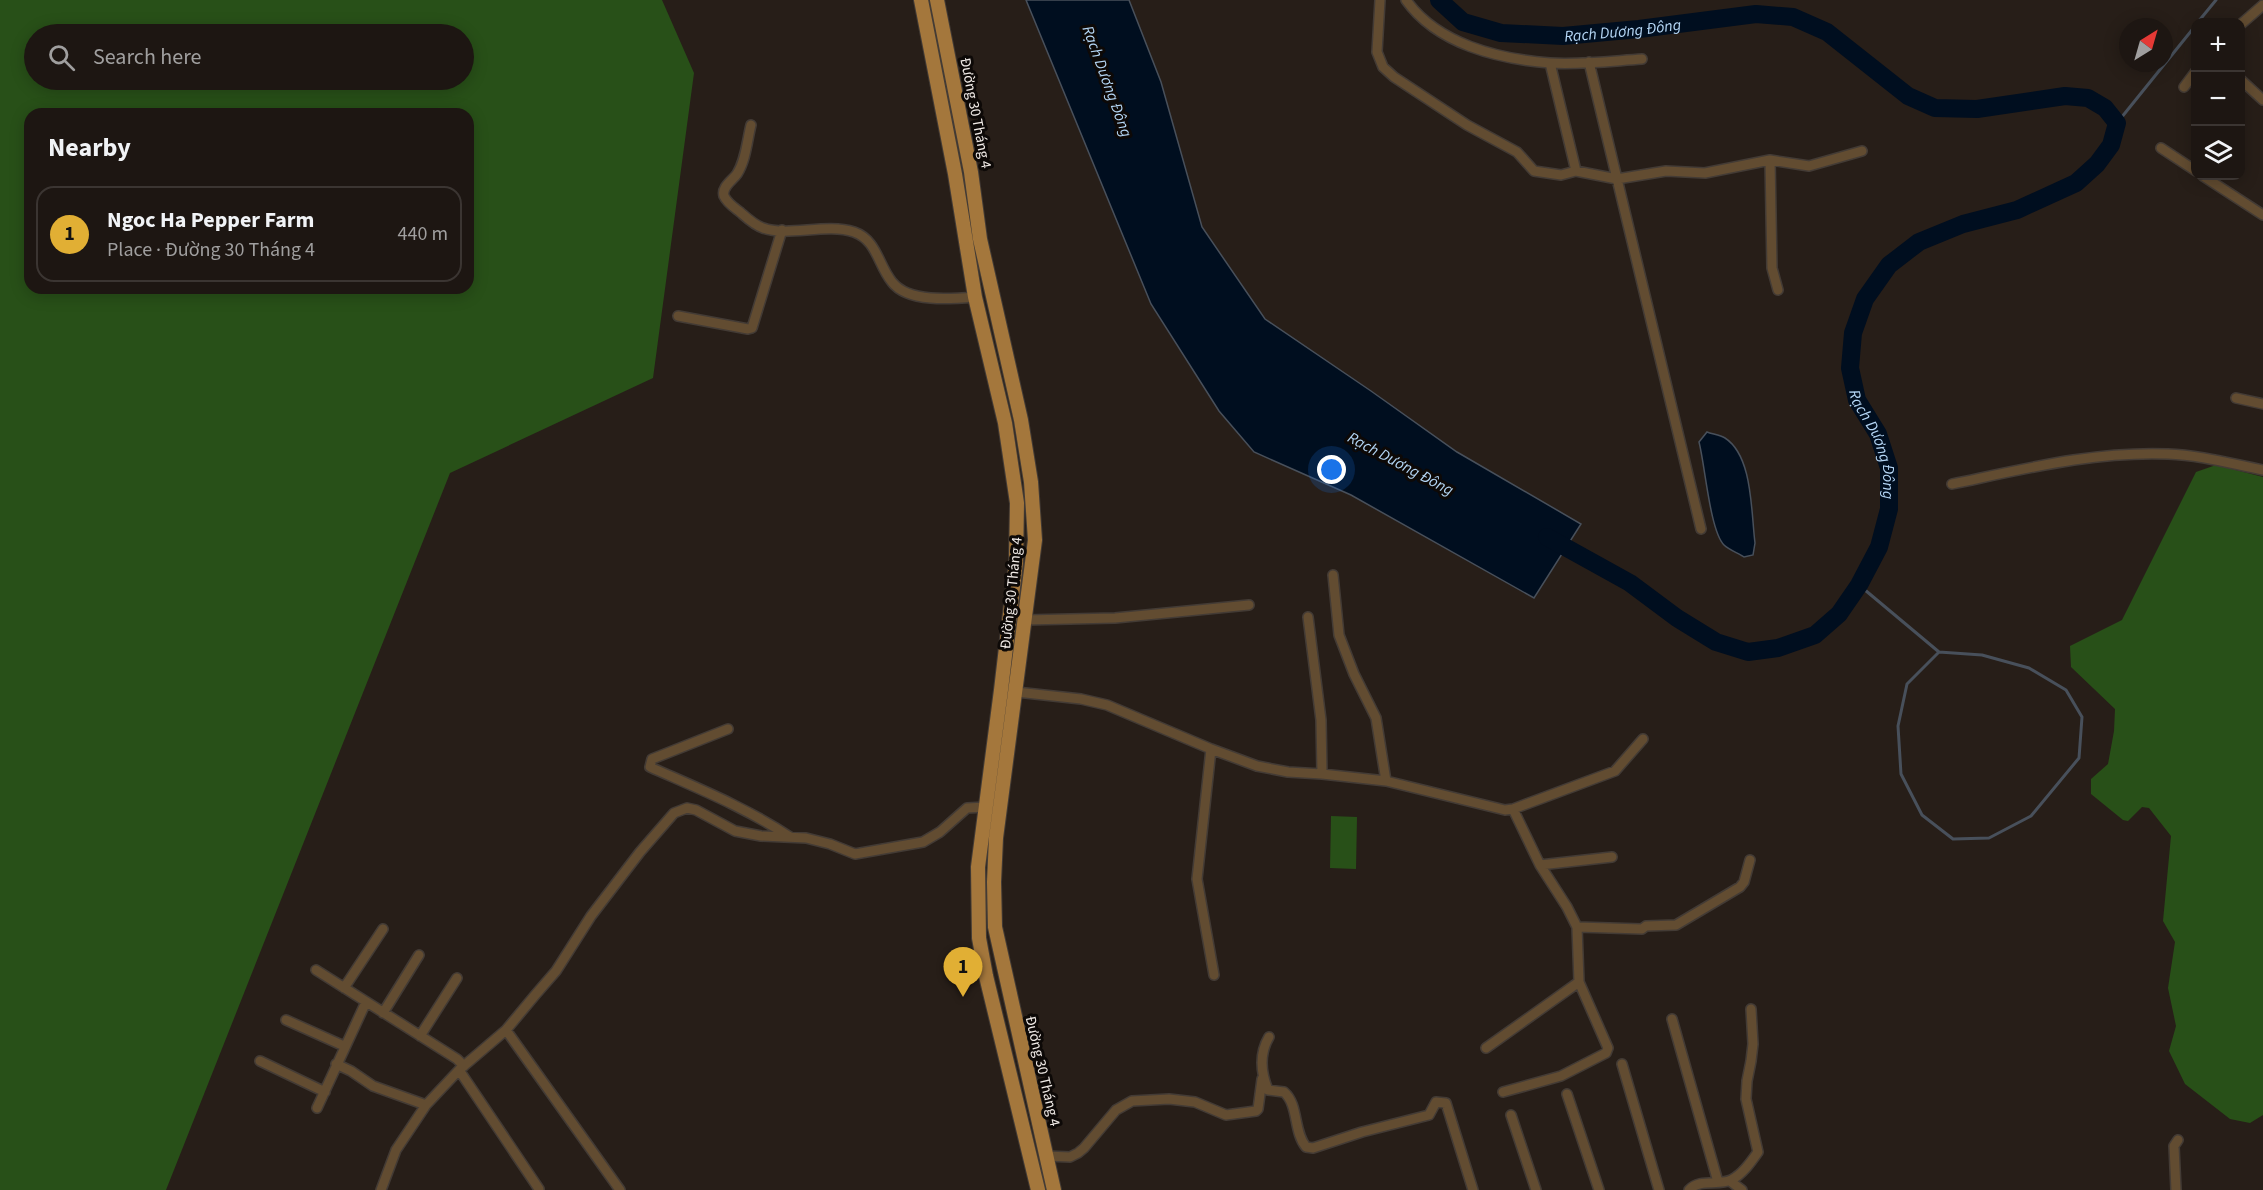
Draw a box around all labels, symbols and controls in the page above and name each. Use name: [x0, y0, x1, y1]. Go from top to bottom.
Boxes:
water label: Rạch Dương Đông: [1563, 14, 1682, 48]
north arrow: [2119, 18, 2173, 72]
map controls: [2191, 18, 2245, 180]
button: +: [2191, 18, 2245, 72]
water label: Rạch Dương Đông: [1077, 22, 1137, 140]
search box: [24, 24, 474, 90]
icon: search: [45, 41, 78, 74]
text: Search here: [93, 41, 201, 73]
street label: Đường 30 Tháng 4: [954, 56, 997, 171]
button: −: [2191, 72, 2245, 126]
button: layers: [2191, 126, 2245, 180]
text: Nearby: [48, 129, 131, 166]
text: Ngoc Ha Pepper Farm: [107, 204, 314, 236]
text: 1: [64, 220, 75, 248]
text: 440 m: [398, 220, 448, 248]
text: Place · Đường 30 Tháng 4: [107, 236, 315, 264]
water label: Rạch Dương Đông: [1843, 388, 1899, 499]
water label: Rạch Dương Đông: [1344, 427, 1457, 501]
your location: [1317, 455, 1346, 484]
street label: Đường 30 Tháng 4: [995, 535, 1028, 650]
pin: 1: [944, 948, 982, 997]
street label: Đường 30 Tháng 4: [1020, 1014, 1066, 1129]

